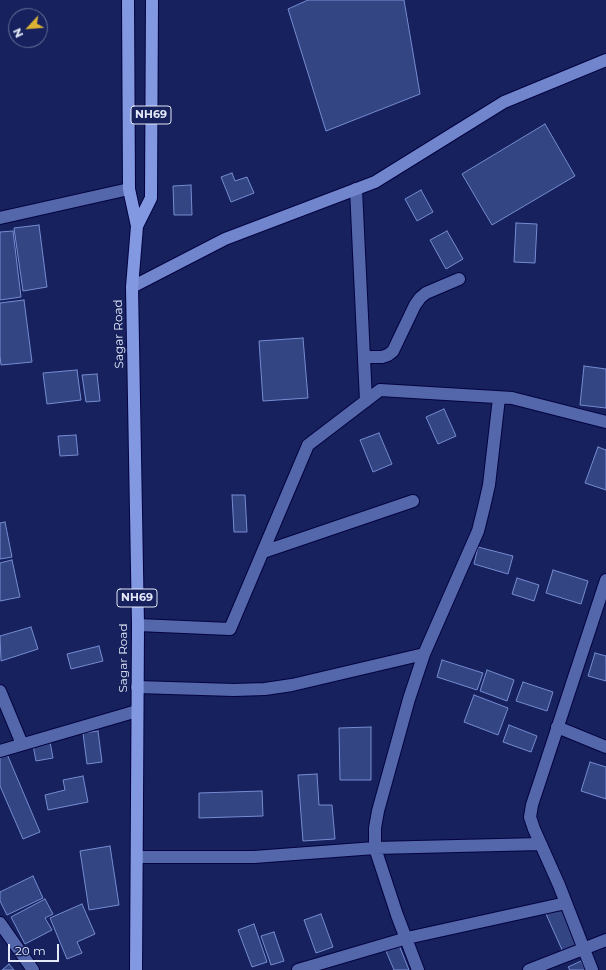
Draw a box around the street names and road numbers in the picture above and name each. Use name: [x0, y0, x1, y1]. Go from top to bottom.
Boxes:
road number: NH69: [131, 106, 171, 124]
street label: Sagar Road: [111, 299, 127, 369]
road number: NH69: [117, 589, 157, 607]
street label: Sagar Road: [116, 623, 130, 693]

